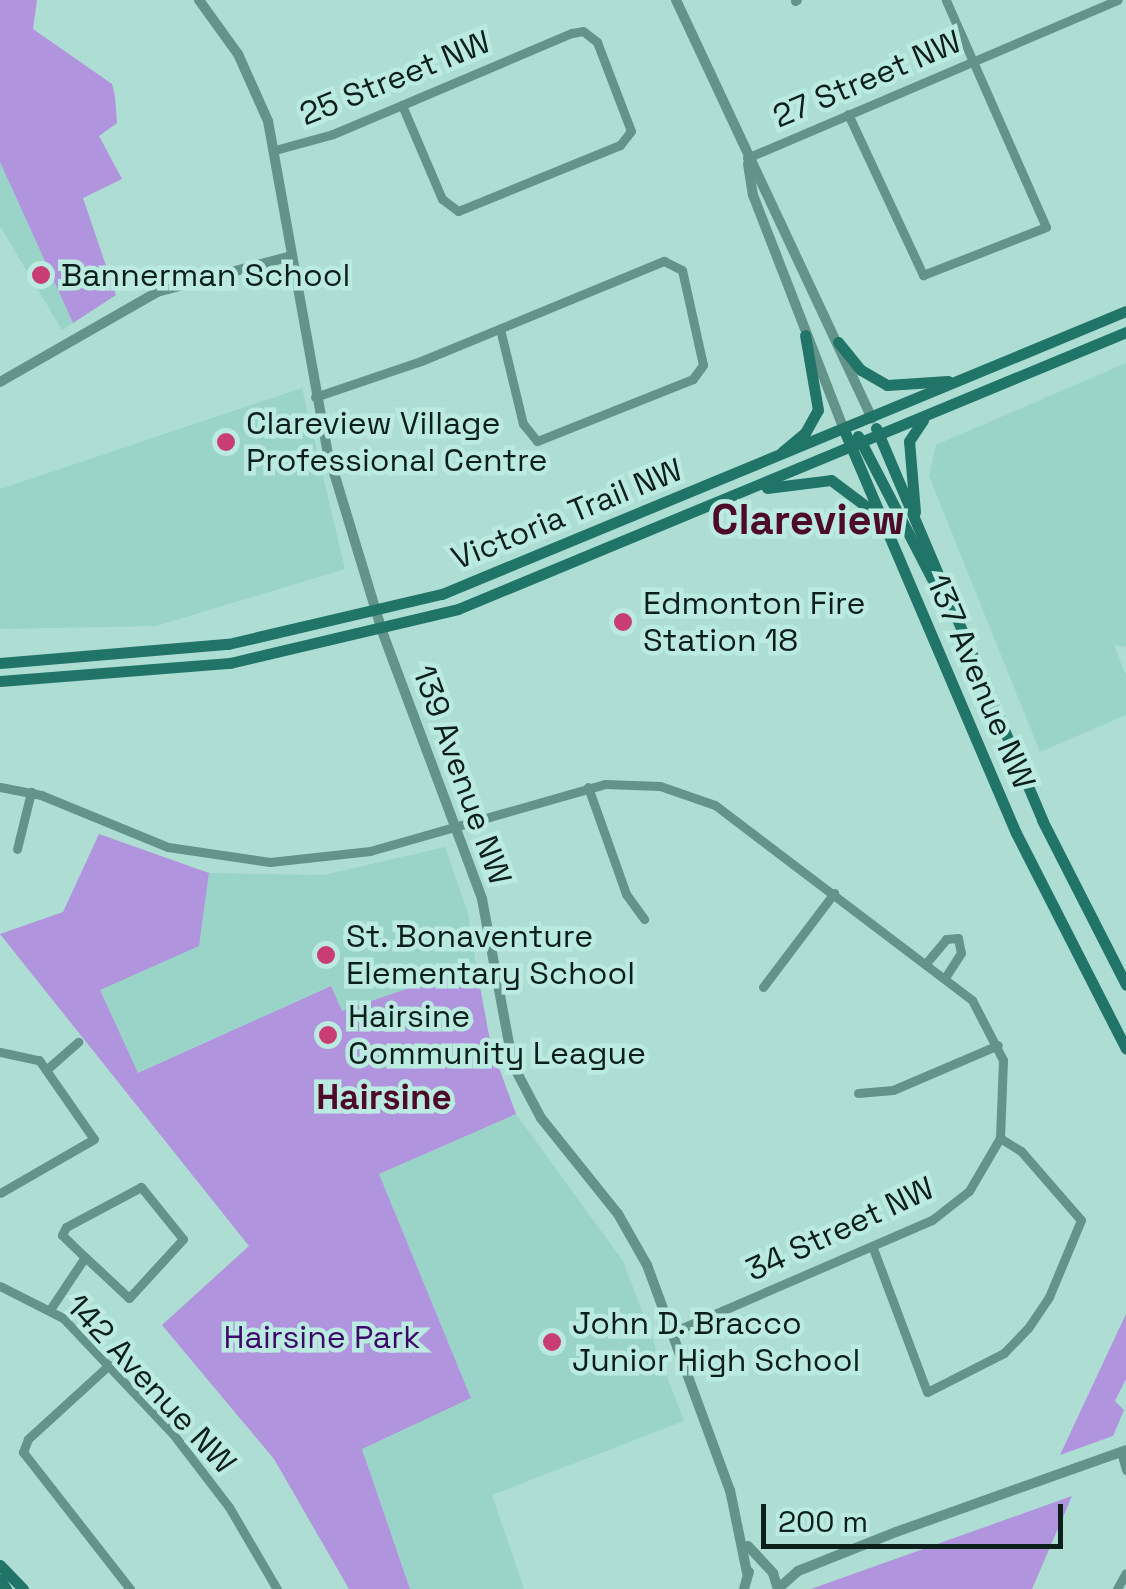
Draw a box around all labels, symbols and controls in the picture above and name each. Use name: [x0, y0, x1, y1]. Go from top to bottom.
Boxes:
street label: 25 Street NW: [294, 22, 496, 134]
street label: 27 Street NW: [767, 22, 967, 136]
place label: Bannerman School: [61, 256, 350, 294]
marker: Bannerman School: [30, 264, 52, 286]
place label: Clareview Village Professional Centre: [246, 405, 547, 480]
marker: Clareview Village Professional Centre: [215, 431, 237, 453]
street label: Victoria Trail NW: [446, 450, 688, 578]
district label: Clareview: [711, 495, 905, 545]
street label: 137 Avenue NW: [918, 569, 1044, 795]
place label: Edmonton Fire Station 18: [643, 585, 865, 660]
marker: Edmonton Fire Station 18: [612, 611, 634, 633]
street label: 139 Avenue NW: [404, 660, 520, 890]
place label: St. Bonaventure Elementary School: [346, 918, 635, 993]
marker: St. Bonaventure Elementary School: [315, 944, 337, 966]
place label: Hairsine Community League: [348, 998, 646, 1073]
marker: Hairsine Community League: [317, 1024, 339, 1046]
district label: Hairsine: [316, 1076, 452, 1118]
street label: 34 Street NW: [740, 1169, 940, 1289]
street label: 142 Avenue NW: [58, 1286, 244, 1482]
place label: John D. Bracco Junior High School: [572, 1305, 860, 1380]
park label: Hairsine Park: [223, 1318, 421, 1356]
marker: John D. Bracco Junior High School: [541, 1331, 563, 1353]
scale bar: [766, 1484, 1068, 1546]
text: 200 m: [778, 1502, 868, 1541]

